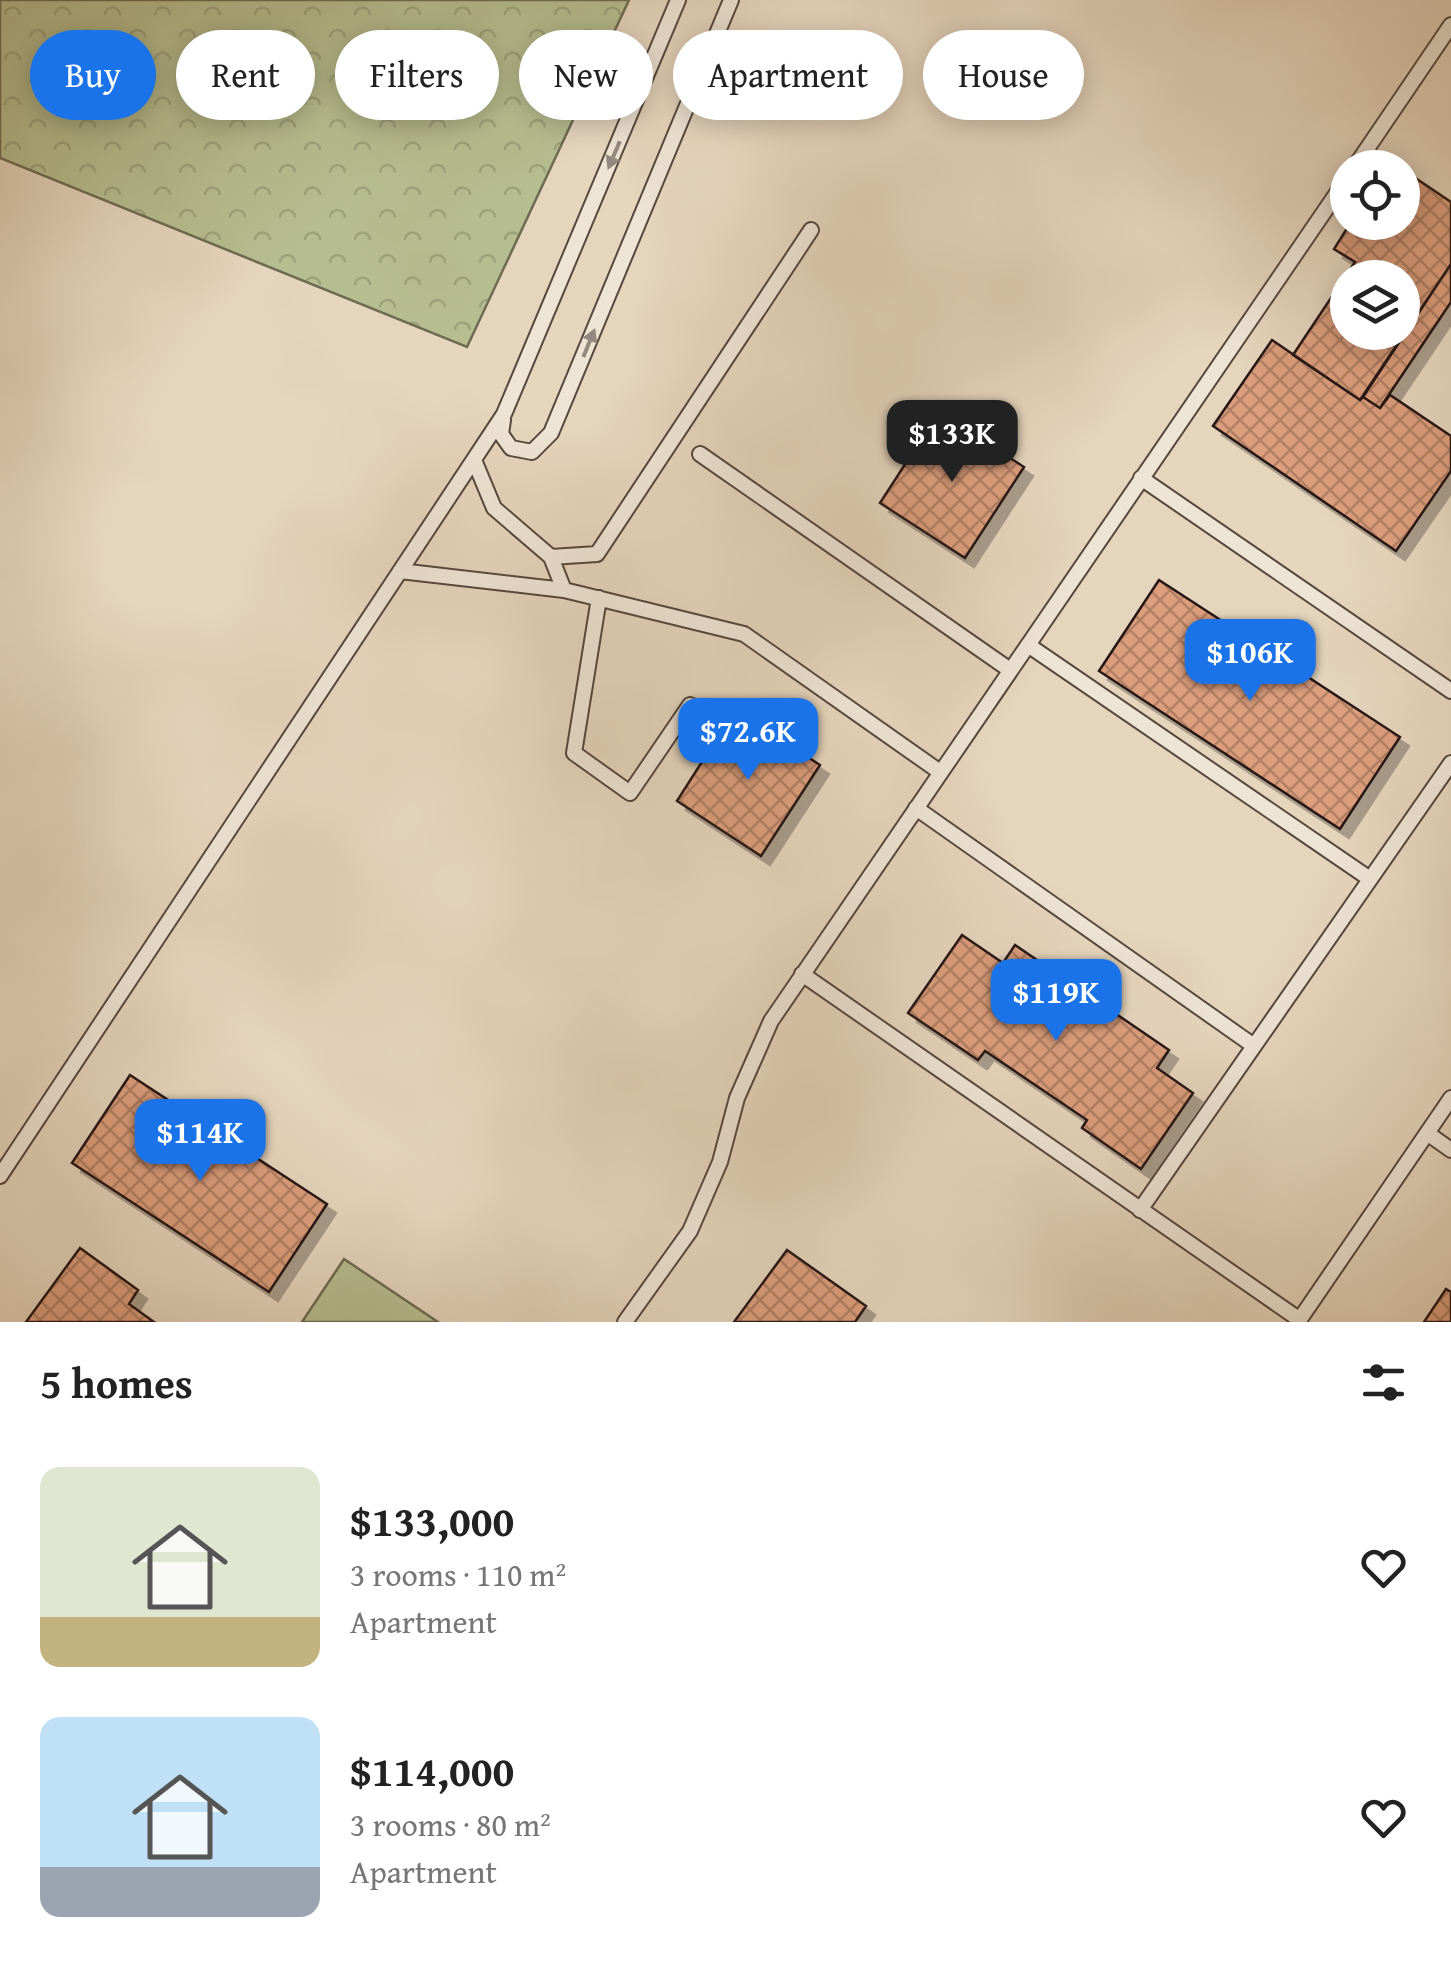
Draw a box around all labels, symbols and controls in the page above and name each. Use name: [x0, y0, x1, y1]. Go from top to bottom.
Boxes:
chip: Buy: [30, 30, 156, 120]
chip: Rent: [176, 30, 315, 120]
chip: Filters: [335, 30, 499, 120]
chip: New: [519, 30, 653, 120]
chip: Apartment: [673, 30, 903, 120]
chip: House: [923, 30, 1084, 120]
one-way arrow: [606, 140, 622, 170]
map controls: [1330, 150, 1420, 350]
button: locate: [1330, 150, 1420, 240]
button: layers: [1330, 260, 1420, 350]
one-way arrow: [581, 328, 597, 358]
pin: $133K: [882, 400, 1022, 485]
text: $133K: [909, 409, 995, 456]
pin: $106K: [1180, 619, 1320, 704]
text: $106K: [1207, 628, 1293, 675]
pin: $72.6K: [667, 698, 829, 783]
text: $72.6K: [700, 707, 796, 754]
pin: $119K: [986, 959, 1126, 1044]
text: $119K: [1013, 968, 1099, 1015]
pin: $114K: [130, 1099, 270, 1184]
text: $114K: [157, 1108, 243, 1155]
text: 5 homes: [40, 1352, 193, 1413]
icon: filters: [1356, 1355, 1411, 1410]
text: $133,000: [350, 1490, 514, 1551]
icon: home: [120, 1507, 240, 1627]
icon: heart: [1356, 1540, 1411, 1595]
text: 3 rooms · 110 m²: [350, 1551, 566, 1598]
text: Apartment: [350, 1598, 497, 1645]
text: $114,000: [350, 1740, 514, 1801]
icon: home: [120, 1757, 240, 1877]
icon: heart: [1356, 1790, 1411, 1845]
text: 3 rooms · 80 m²: [350, 1801, 551, 1848]
text: Apartment: [350, 1848, 497, 1895]

